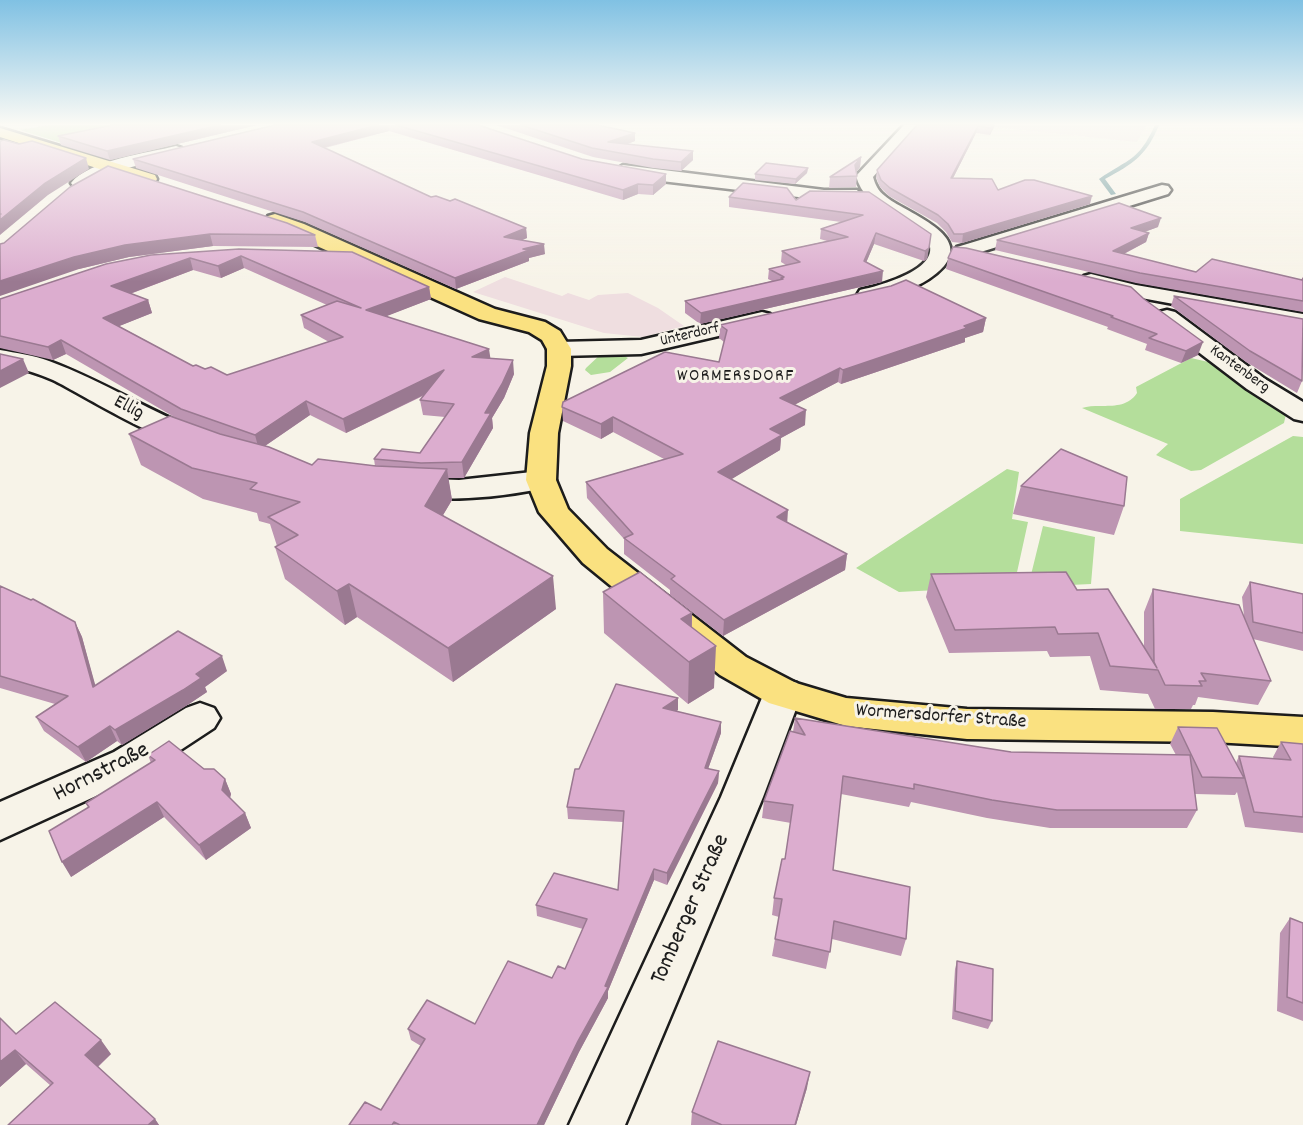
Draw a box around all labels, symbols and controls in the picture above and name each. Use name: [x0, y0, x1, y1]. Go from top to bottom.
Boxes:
street label: Unterdorf: [659, 320, 721, 352]
street label: Kantenberg: [1205, 342, 1273, 398]
district label: WORMERSDORF: [677, 367, 795, 389]
street label: Ellig: [109, 391, 147, 427]
street label: Wormersdorfer Straße: [855, 700, 1027, 736]
street label: Hornstraße: [49, 738, 155, 810]
street label: Tomberger Straße: [646, 830, 738, 990]

